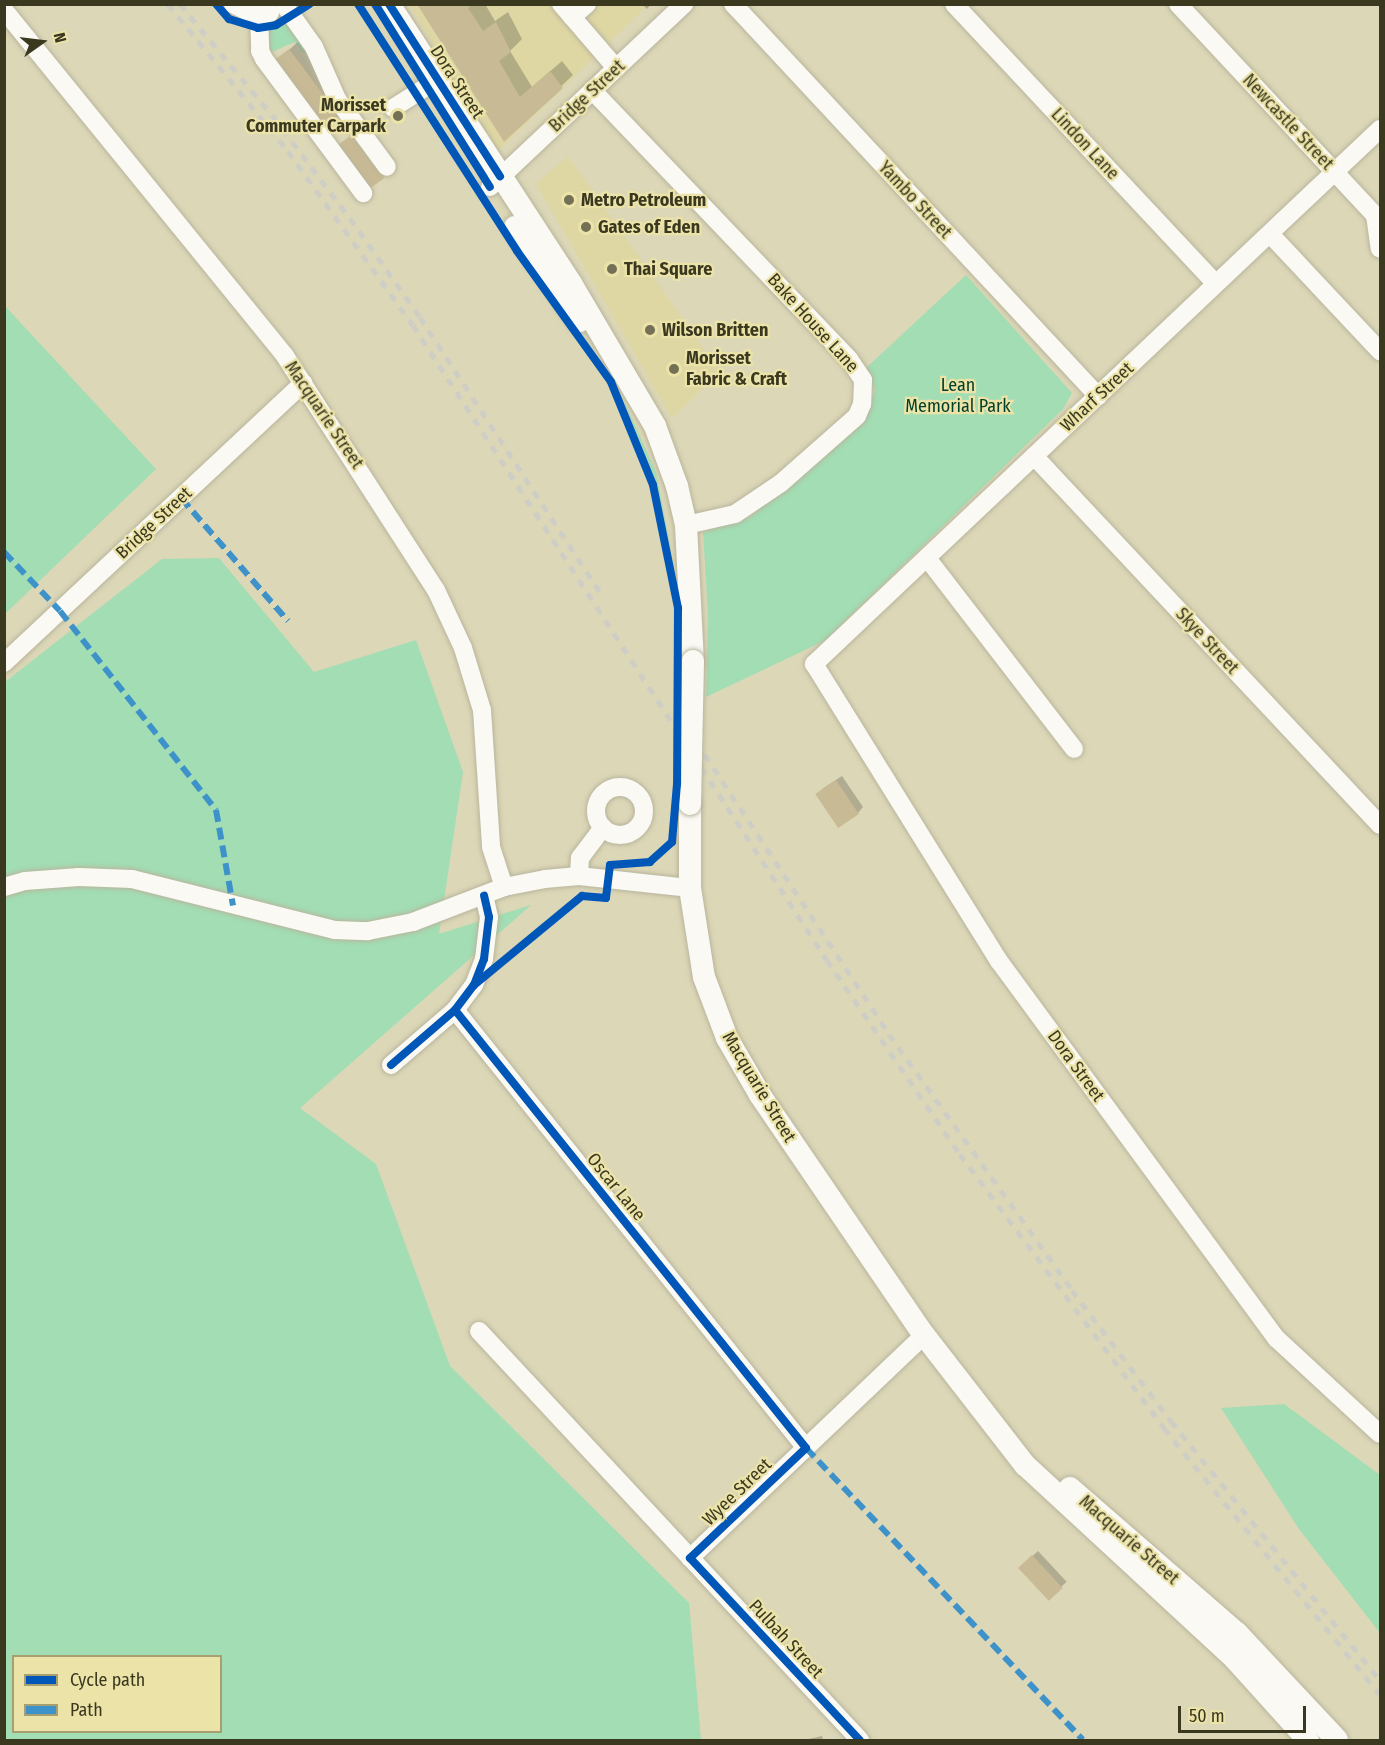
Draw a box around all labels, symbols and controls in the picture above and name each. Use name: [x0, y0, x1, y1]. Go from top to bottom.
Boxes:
north arrow: [12, 12, 72, 72]
text: N: [50, 31, 70, 44]
street label: Dora Street: [425, 41, 489, 123]
street label: Bridge Street: [545, 55, 629, 137]
street label: Newcastle Street: [1238, 70, 1338, 174]
place label: Morisset Commuter Carpark: [246, 95, 386, 138]
street label: Lindon Lane: [1046, 104, 1124, 184]
marker: Morisset Commuter Carpark: [391, 109, 405, 123]
street label: Yambo Street: [874, 157, 956, 243]
place label: Metro Petroleum: [581, 189, 706, 211]
marker: Metro Petroleum: [562, 193, 576, 207]
place label: Gates of Eden: [598, 216, 700, 238]
marker: Gates of Eden: [579, 220, 593, 234]
place label: Thai Square: [624, 258, 712, 280]
marker: Thai Square: [605, 262, 619, 276]
street label: Bake House Lane: [763, 269, 863, 377]
place label: Wilson Britten: [662, 319, 768, 341]
marker: Wilson Britten: [643, 323, 657, 337]
place label: Morisset Fabric & Craft: [686, 348, 787, 391]
street label: Macquarie Street: [280, 357, 368, 473]
street label: Wharf Street: [1056, 358, 1138, 436]
marker: Morisset Fabric & Craft: [667, 362, 681, 376]
park label: Lean Memorial Park: [905, 375, 1011, 418]
street label: Bridge Street: [112, 482, 196, 564]
street label: Skye Street: [1171, 603, 1243, 679]
street label: Dora Street: [1043, 1026, 1109, 1106]
street label: Macquarie Street: [718, 1028, 800, 1146]
street label: Oscar Lane: [582, 1149, 650, 1225]
street label: Wyee Street: [698, 1454, 776, 1530]
street label: Macquarie Street: [1075, 1491, 1183, 1589]
street label: Pulbah Street: [744, 1595, 828, 1683]
legend: [12, 1655, 222, 1733]
text: Cycle path: [70, 1669, 145, 1691]
scale bar: [1181, 1694, 1308, 1732]
text: Path: [70, 1699, 103, 1721]
text: 50 m: [1189, 1705, 1225, 1727]

